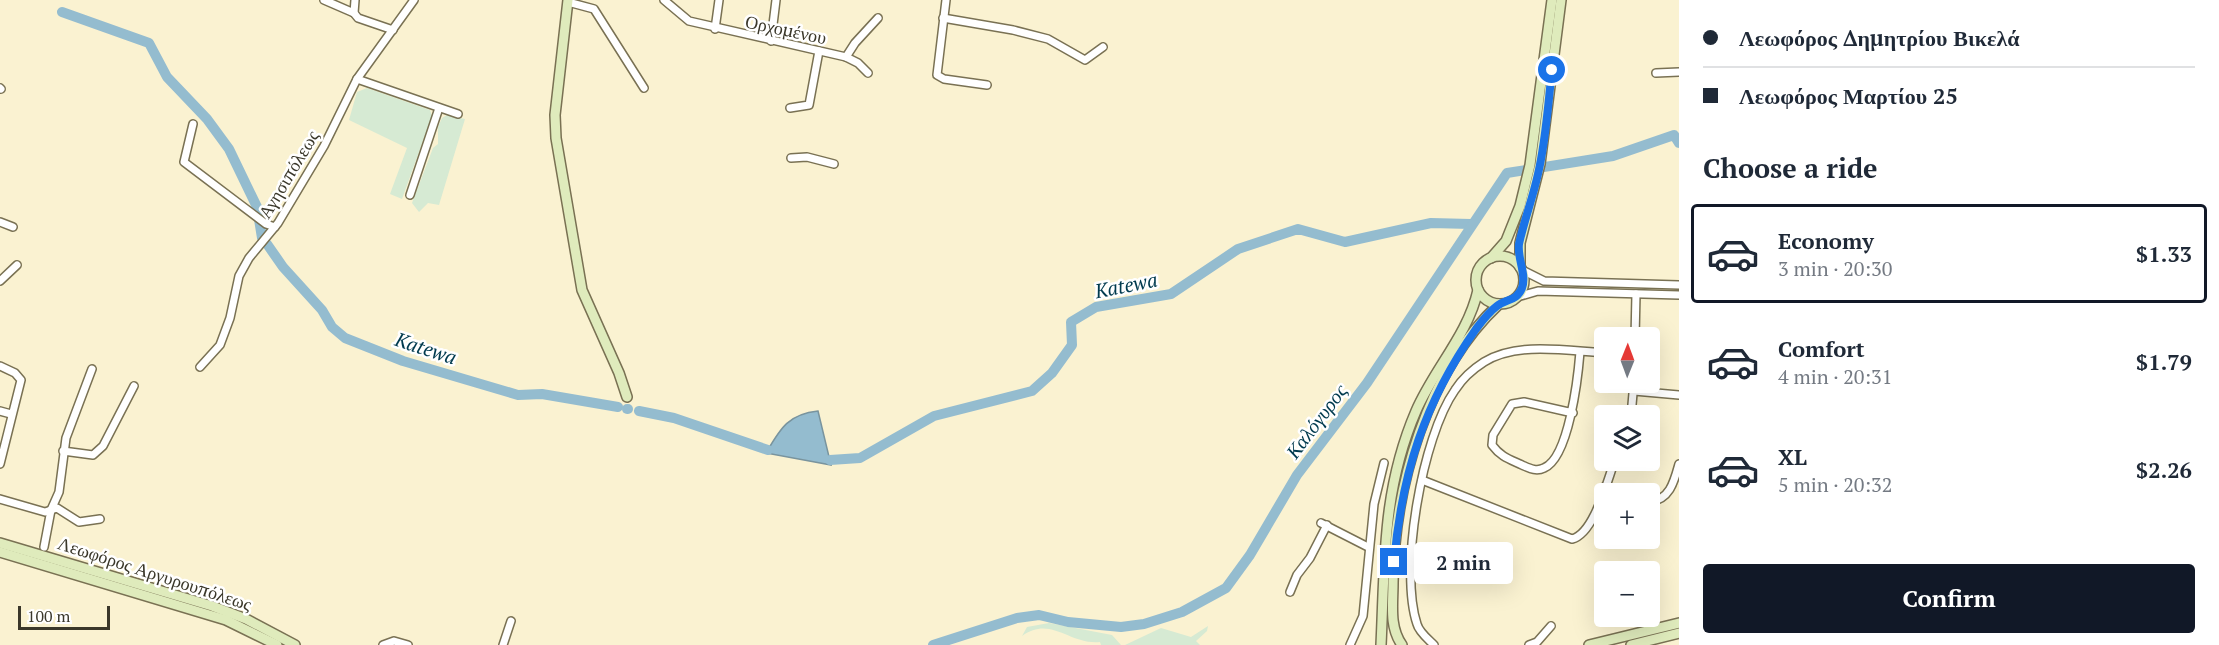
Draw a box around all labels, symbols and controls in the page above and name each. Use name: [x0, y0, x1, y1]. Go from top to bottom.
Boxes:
street label: Ορχομένου: [743, 9, 829, 49]
text: Λεωφόρος Δημητρίου Βικελά: [1739, 23, 2020, 52]
route start: [1538, 56, 1565, 83]
text: Λεωφόρος Μαρτίου 25: [1739, 81, 1958, 110]
street label: Αγησιπόλεως: [252, 125, 324, 223]
text: Choose a ride: [1703, 150, 1878, 186]
text: Economy: [1778, 226, 1874, 255]
icon: car: [1706, 227, 1760, 281]
text: $1.33: [2136, 239, 2192, 268]
text: 3 min · 20:30: [1778, 255, 1892, 282]
water label: Katewa: [1091, 266, 1160, 304]
water label: Katewa: [391, 325, 460, 371]
north arrow: [1594, 327, 1660, 393]
map controls: [1594, 327, 1660, 627]
text: Comfort: [1778, 334, 1864, 363]
icon: car: [1706, 335, 1760, 389]
text: $1.79: [2136, 347, 2192, 376]
text: 4 min · 20:31: [1778, 363, 1892, 390]
water label: Καλόγυρος: [1279, 378, 1353, 465]
button: layers: [1594, 405, 1660, 471]
text: XL: [1778, 442, 1807, 471]
icon: car: [1706, 443, 1760, 497]
text: $2.26: [2136, 455, 2192, 484]
text: 5 min · 20:32: [1778, 471, 1892, 498]
button: +: [1594, 483, 1660, 549]
street label: Λεωφόρος Αργυρουπόλεως: [55, 530, 255, 616]
callout: 2 min: [1415, 541, 1514, 583]
route end: [1380, 548, 1407, 575]
text: 2 min: [1436, 549, 1491, 576]
button: −: [1594, 561, 1660, 627]
button: Confirm: [1703, 564, 2195, 633]
scale bar: [18, 603, 110, 630]
text: 100 m: [27, 605, 70, 627]

